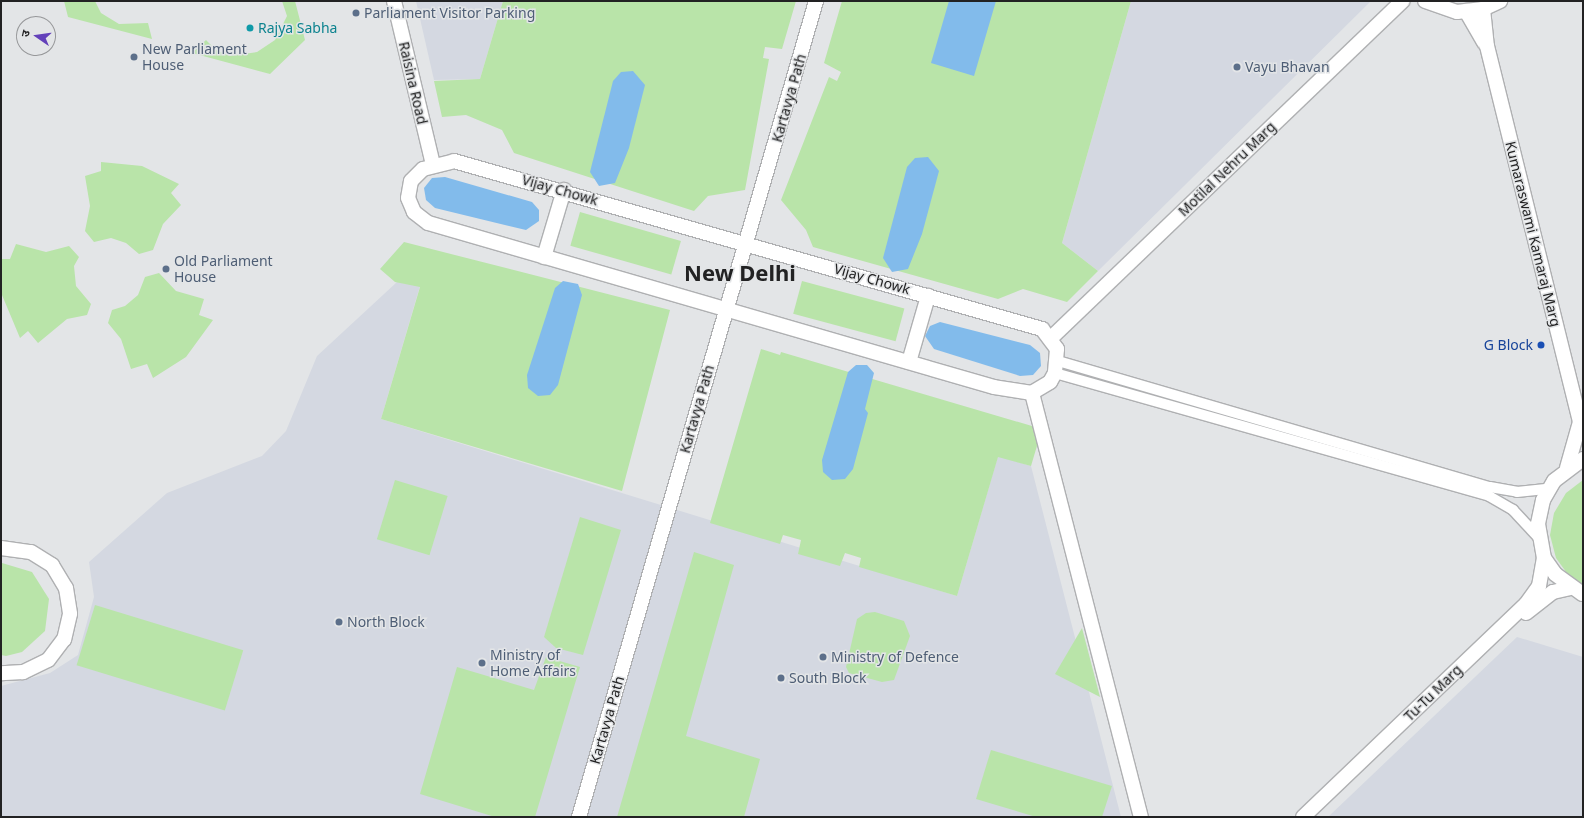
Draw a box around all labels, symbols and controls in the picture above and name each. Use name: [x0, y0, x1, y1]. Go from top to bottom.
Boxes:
place label: Parliament Visitor Parking: [364, 5, 535, 21]
marker: Parliament Visitor Parking: [351, 8, 361, 18]
north arrow: [16, 16, 56, 56]
place label: Rajya Sabha: [258, 20, 337, 36]
marker: Rajya Sabha: [245, 23, 255, 33]
text: उ: [17, 29, 33, 38]
street label: Raisina Road: [395, 40, 431, 126]
place label: New Parliament House: [142, 41, 247, 74]
marker: New Parliament House: [129, 52, 139, 62]
street label: Kartavya Path: [768, 52, 810, 144]
place label: Vayu Bhavan: [1245, 59, 1330, 75]
marker: Vayu Bhavan: [1232, 62, 1242, 72]
street label: Motilal Nehru Marg: [1175, 118, 1279, 220]
street label: Kumaraswami Kamaraj Marg: [1502, 140, 1564, 328]
street label: Vijay Chowk: [520, 171, 600, 209]
place label: Old Parliament House: [174, 253, 273, 286]
district label: New Delhi: [684, 260, 796, 286]
street label: Vijay Chowk: [832, 260, 912, 298]
marker: Old Parliament House: [161, 264, 171, 274]
place label: G Block: [1484, 337, 1533, 353]
marker: G Block: [1536, 340, 1546, 350]
street label: Kartavya Path: [676, 363, 718, 455]
place label: North Block: [347, 614, 425, 630]
marker: North Block: [334, 617, 344, 627]
place label: Ministry of Home Affairs: [490, 647, 576, 680]
place label: Ministry of Defence: [831, 649, 959, 665]
marker: Ministry of Defence: [818, 652, 828, 662]
marker: Ministry of Home Affairs: [477, 658, 487, 668]
street label: Tu-Tu Marg: [1401, 661, 1465, 725]
place label: South Block: [789, 670, 867, 686]
marker: South Block: [776, 673, 786, 683]
street label: Kartavya Path: [586, 674, 628, 766]

